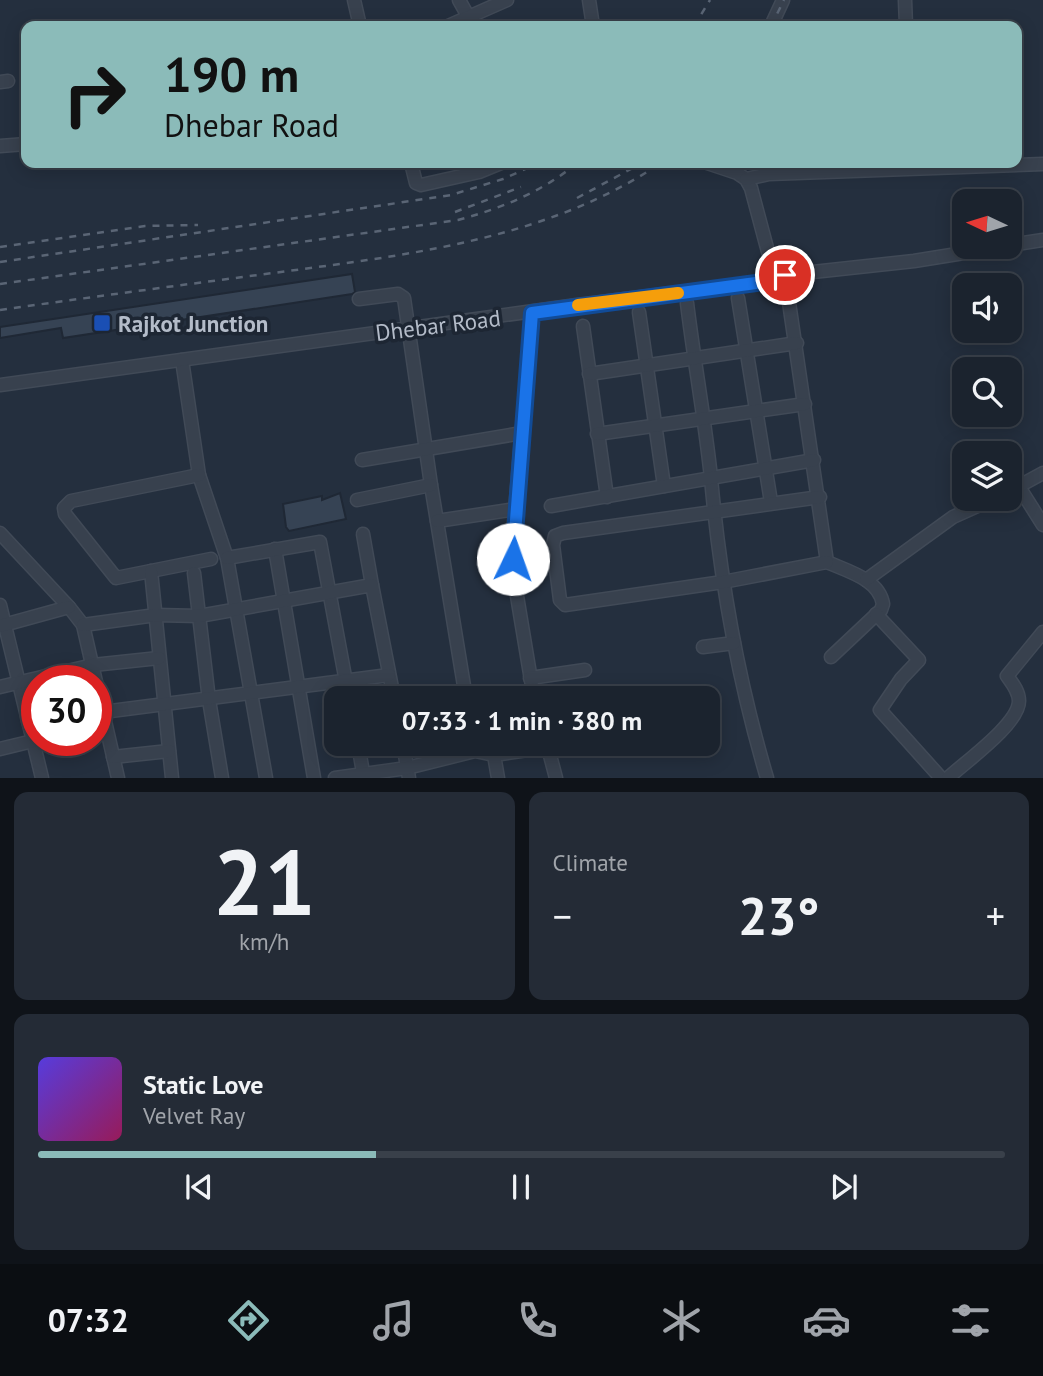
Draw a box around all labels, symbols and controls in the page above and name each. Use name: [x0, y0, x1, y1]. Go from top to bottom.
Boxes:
text: 190 m: [164, 42, 299, 106]
icon: right: [49, 49, 140, 140]
text: Dhebar Road: [164, 104, 339, 146]
north arrow: [952, 189, 1022, 259]
map controls: [952, 189, 1022, 511]
pin: [755, 245, 815, 305]
icon: arrive: [766, 256, 804, 294]
button: sound: [952, 273, 1022, 343]
street label: Dhebar Road: [374, 303, 502, 347]
place label: Rajkot Junction: [118, 309, 268, 338]
marker: Rajkot Junction: [92, 313, 112, 333]
button: search: [952, 357, 1022, 427]
button: layers: [952, 441, 1022, 511]
position arrow: [476, 522, 550, 596]
speed limit sign: 30: [21, 665, 112, 756]
text: 07:33 · 1 min · 380 m: [402, 704, 642, 737]
text: 21: [213, 822, 316, 940]
text: Climate: [553, 848, 628, 877]
text: 23°: [738, 882, 820, 949]
text: −: [553, 891, 572, 940]
text: +: [986, 891, 1005, 940]
text: km/h: [239, 927, 289, 956]
text: Static Love: [143, 1068, 264, 1101]
text: Velvet Ray: [143, 1101, 245, 1130]
icon: previous: [180, 1168, 218, 1206]
icon: pause: [502, 1168, 540, 1206]
icon: next: [825, 1168, 863, 1206]
icon: directions: [224, 1296, 273, 1345]
icon: music: [369, 1296, 418, 1345]
icon: phone: [513, 1296, 562, 1345]
icon: climate: [657, 1296, 706, 1345]
icon: car: [802, 1296, 851, 1345]
icon: filters: [946, 1296, 995, 1345]
text: 07:32: [48, 1299, 129, 1341]

